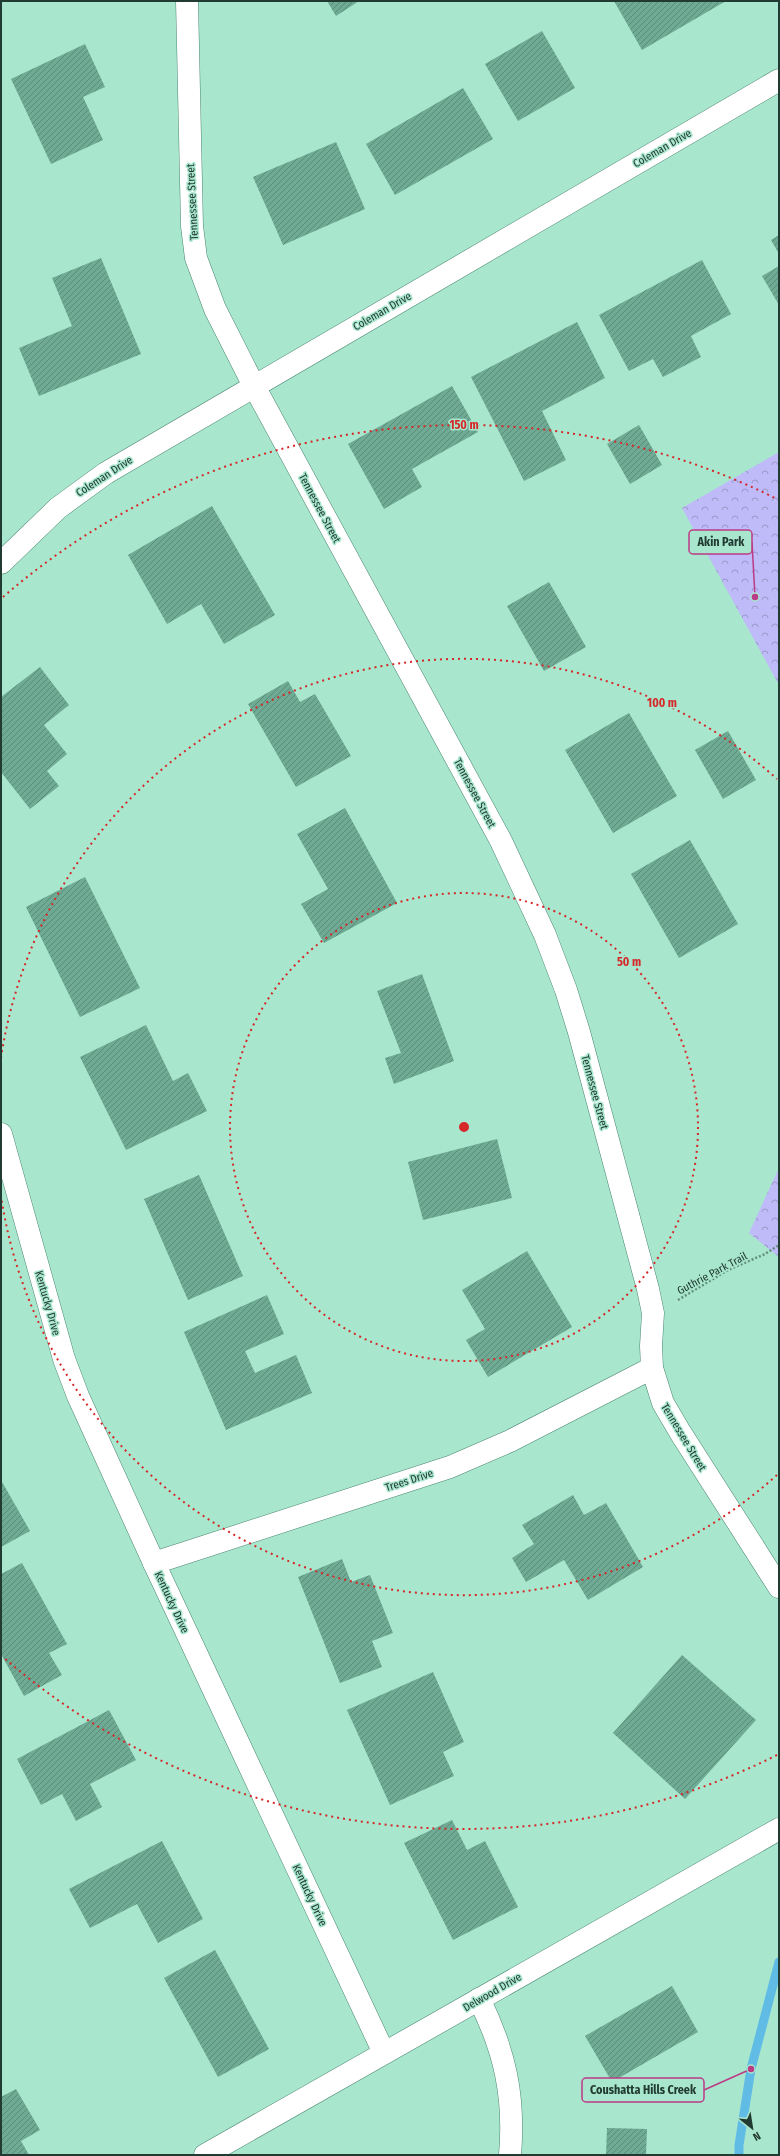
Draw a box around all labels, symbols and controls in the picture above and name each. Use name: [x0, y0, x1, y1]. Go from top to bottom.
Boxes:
street label: Coleman Drive: [631, 127, 694, 170]
street label: Tennessee Street: [184, 163, 201, 241]
street label: Coleman Drive: [351, 290, 414, 333]
text: 150 m: [449, 418, 479, 432]
street label: Coleman Drive: [73, 453, 135, 500]
street label: Tennessee Street: [296, 471, 343, 546]
callout: Akin Park: [689, 530, 752, 554]
text: Akin Park: [697, 535, 745, 549]
text: 100 m: [647, 696, 677, 710]
street label: Tennessee Street: [451, 756, 498, 831]
text: 50 m: [617, 955, 641, 969]
street label: Tennessee Street: [578, 1053, 611, 1131]
centre of rings: [457, 1120, 471, 1134]
street label: Guthrie Park Trail: [675, 1249, 750, 1297]
street label: Kentucky Drive: [32, 1269, 63, 1337]
street label: Tennessee Street: [658, 1401, 709, 1474]
street label: Trees Drive: [383, 1467, 435, 1494]
street label: Kentucky Drive: [152, 1569, 192, 1635]
street label: Kentucky Drive: [290, 1862, 330, 1928]
street label: Delwood Drive: [461, 1970, 524, 2014]
callout: Coushatta Hills Creek: [582, 2078, 704, 2102]
text: Coushatta Hills Creek: [590, 2083, 697, 2097]
north arrow: [732, 2108, 772, 2148]
text: N: [751, 2129, 763, 2144]

